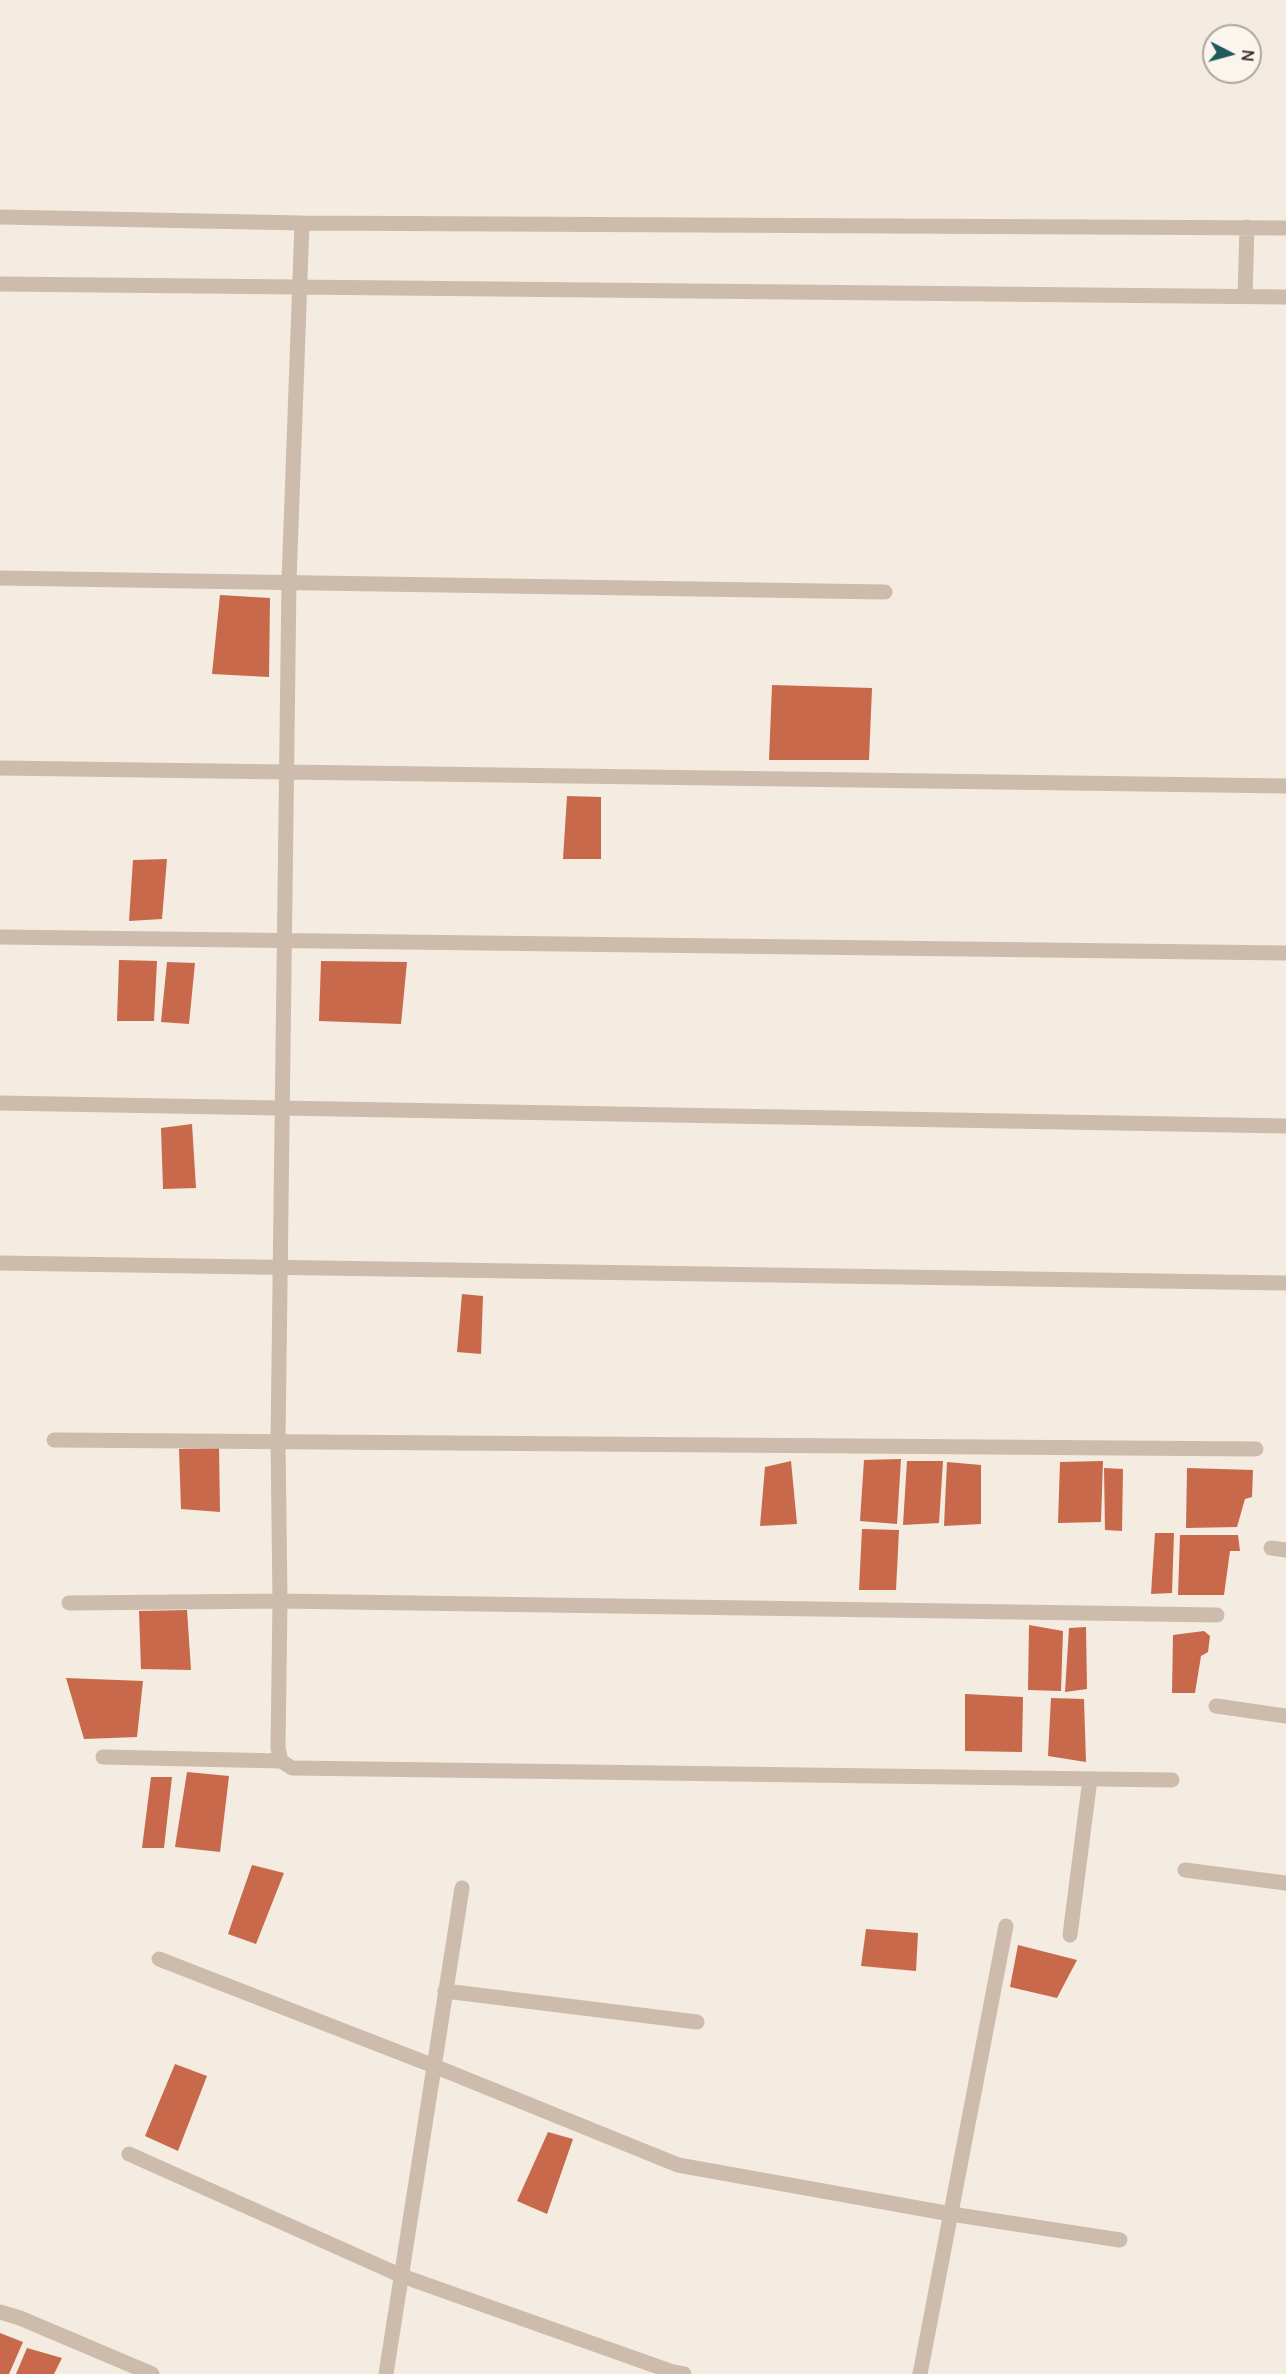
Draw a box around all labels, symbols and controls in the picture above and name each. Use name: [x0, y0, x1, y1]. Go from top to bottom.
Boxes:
north arrow: [1202, 24, 1262, 84]
text: N: [1236, 49, 1259, 63]

